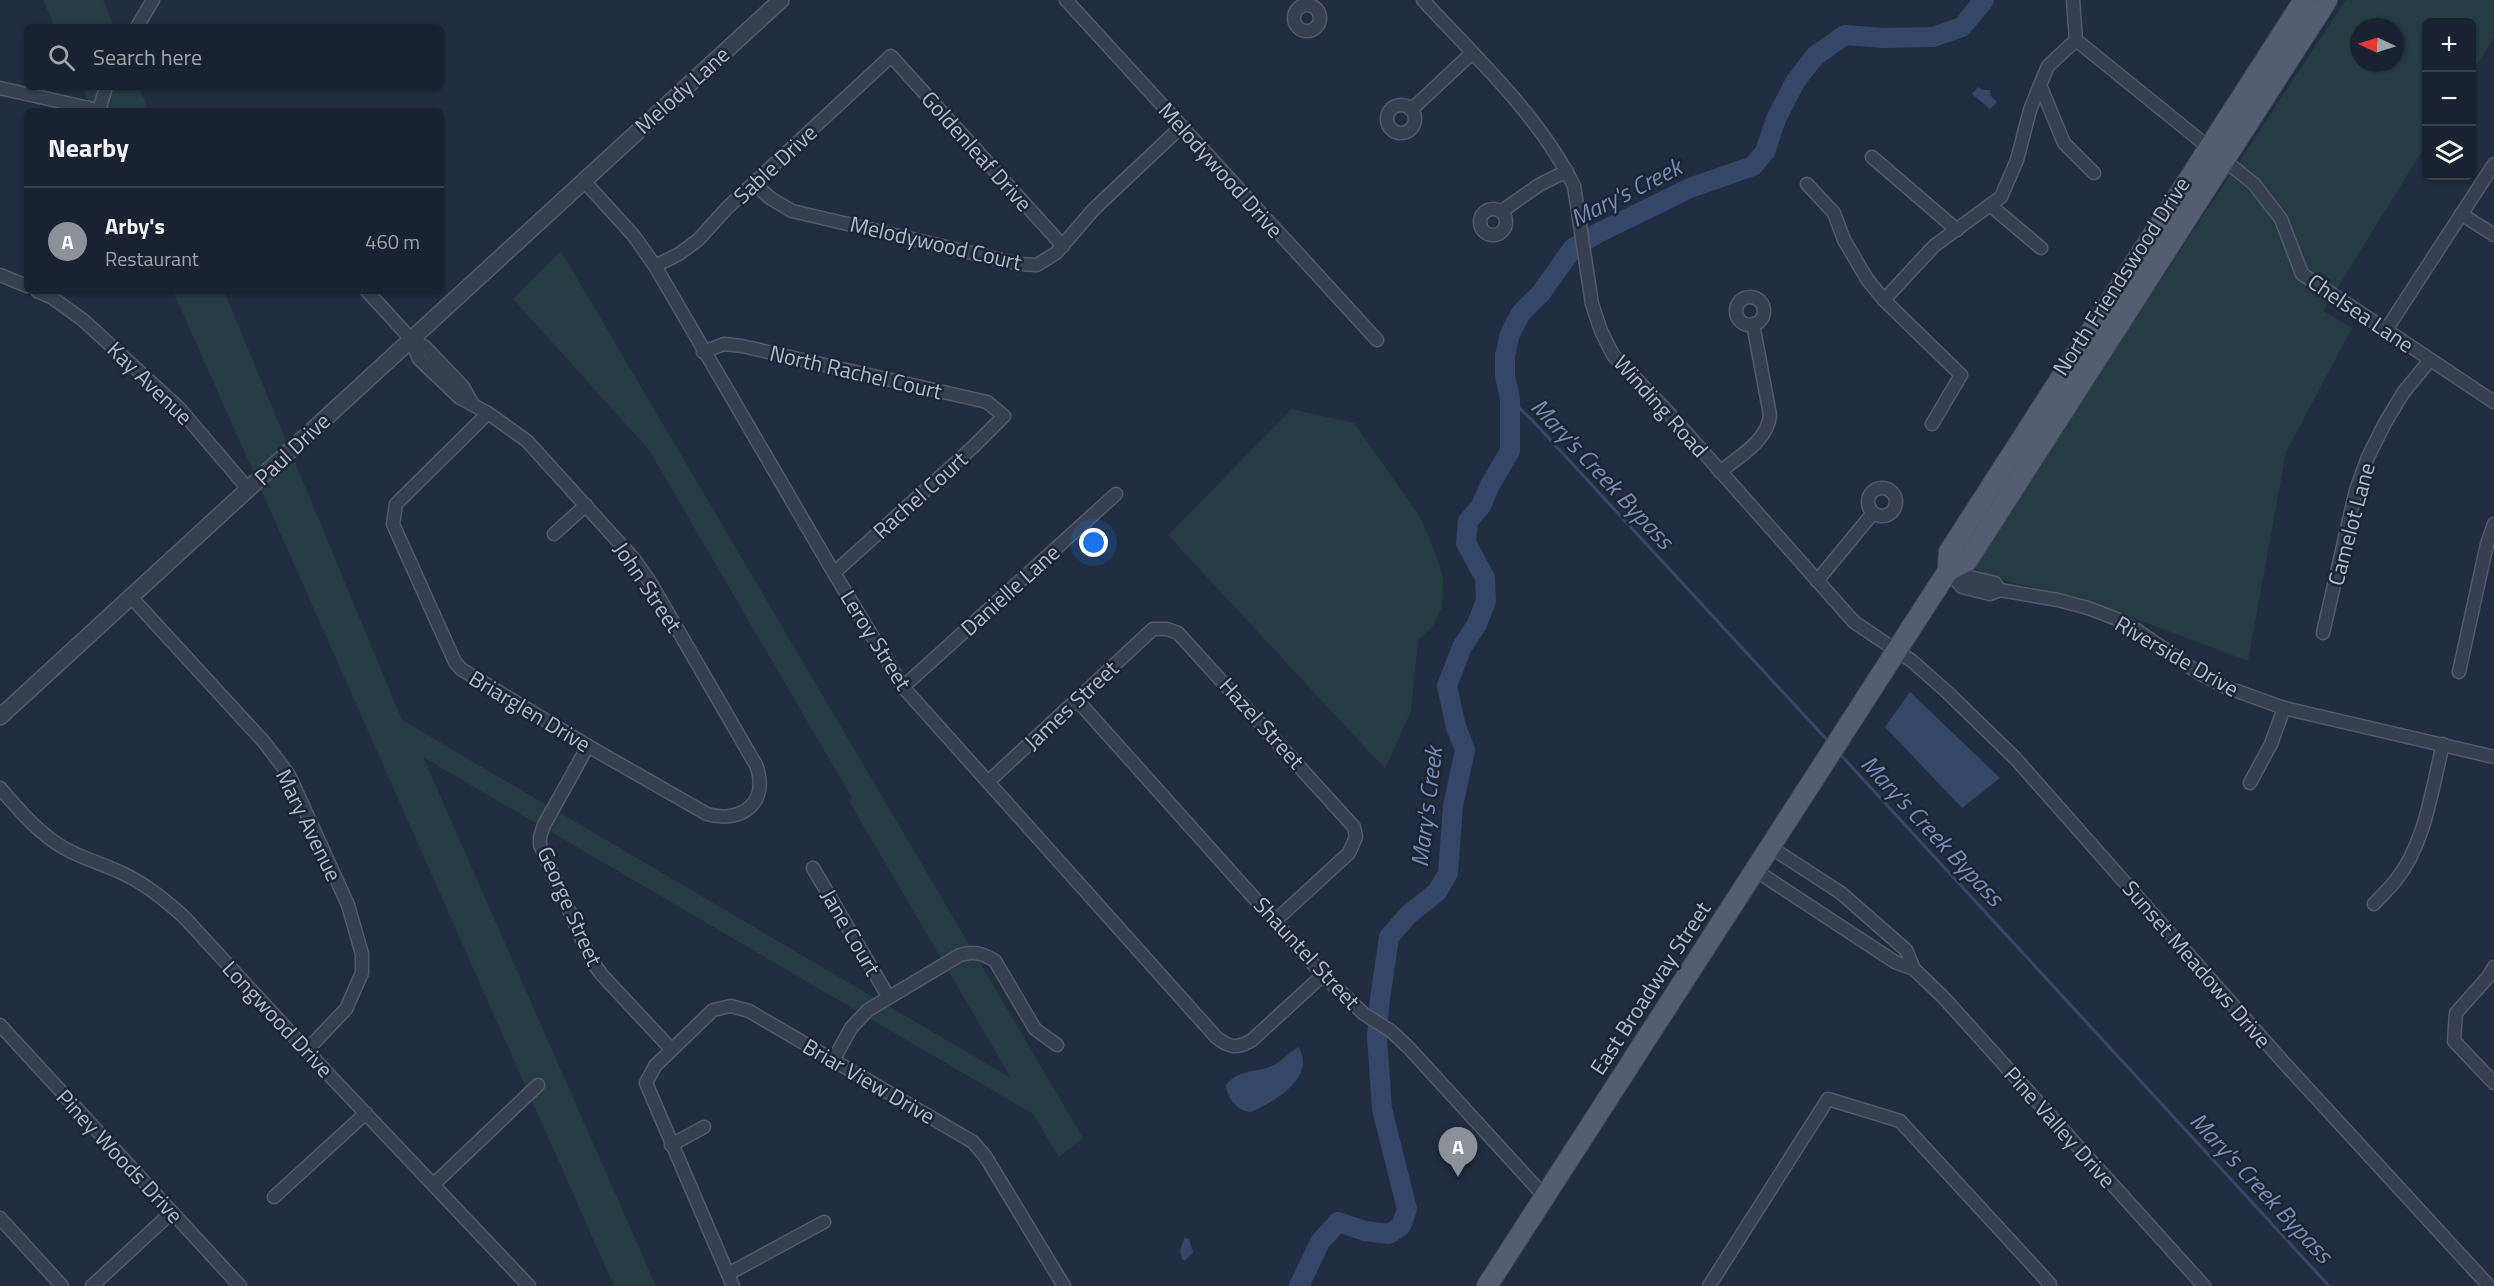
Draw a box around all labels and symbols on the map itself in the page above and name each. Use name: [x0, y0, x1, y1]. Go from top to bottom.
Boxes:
north arrow: [2350, 18, 2404, 72]
street label: Melody Lane: [627, 38, 737, 142]
street label: Goldenleaf Drive: [913, 83, 1041, 219]
street label: Melodywood Drive: [1151, 94, 1291, 246]
street label: Sable Drive: [725, 116, 825, 212]
water label: Mary's Creek: [1564, 147, 1690, 236]
street label: North Friendswood Drive: [2044, 170, 2198, 382]
street label: Melodywood Court: [847, 207, 1025, 279]
street label: Chelsea Lane: [2301, 265, 2421, 361]
street label: Kay Avenue: [99, 333, 201, 433]
street label: North Rachel Court: [767, 336, 946, 408]
street label: Winding Road: [1605, 347, 1717, 465]
water label: Mary's Creek Bypass: [1523, 390, 1684, 558]
street label: Paul Drive: [246, 405, 338, 493]
street label: Rachel Court: [865, 443, 975, 547]
street label: Camelot Lane: [2318, 459, 2384, 589]
your location: [1079, 528, 1108, 557]
street label: John Street: [605, 535, 691, 639]
street label: Danielle Lane: [953, 536, 1067, 644]
street label: Leroy Street: [832, 583, 920, 697]
street label: Riverside Drive: [2109, 607, 2245, 705]
street label: James Street: [1016, 652, 1126, 758]
street label: Briarglen Drive: [463, 661, 597, 761]
street label: Hazel Street: [1211, 669, 1313, 777]
water label: Mary's Creek: [1401, 742, 1452, 869]
water label: Mary's Creek Bypass: [1853, 747, 2014, 915]
street label: Mary Avenue: [267, 763, 351, 887]
street label: George Street: [528, 841, 612, 971]
street label: Sunset Meadows Drive: [2114, 873, 2280, 1055]
street label: Jane Court: [812, 882, 890, 982]
street label: Shauntel Street: [1246, 889, 1369, 1017]
street label: East Broadway Street: [1581, 894, 1719, 1082]
street label: Longwood Drive: [215, 953, 341, 1085]
street label: Briar View Drive: [797, 1029, 941, 1133]
street label: Pine Valley Drive: [1996, 1059, 2124, 1195]
street label: Piney Woods Drive: [49, 1081, 191, 1231]
water label: Mary's Creek Bypass: [2182, 1104, 2343, 1272]
pin: A: [1438, 1128, 1478, 1177]

